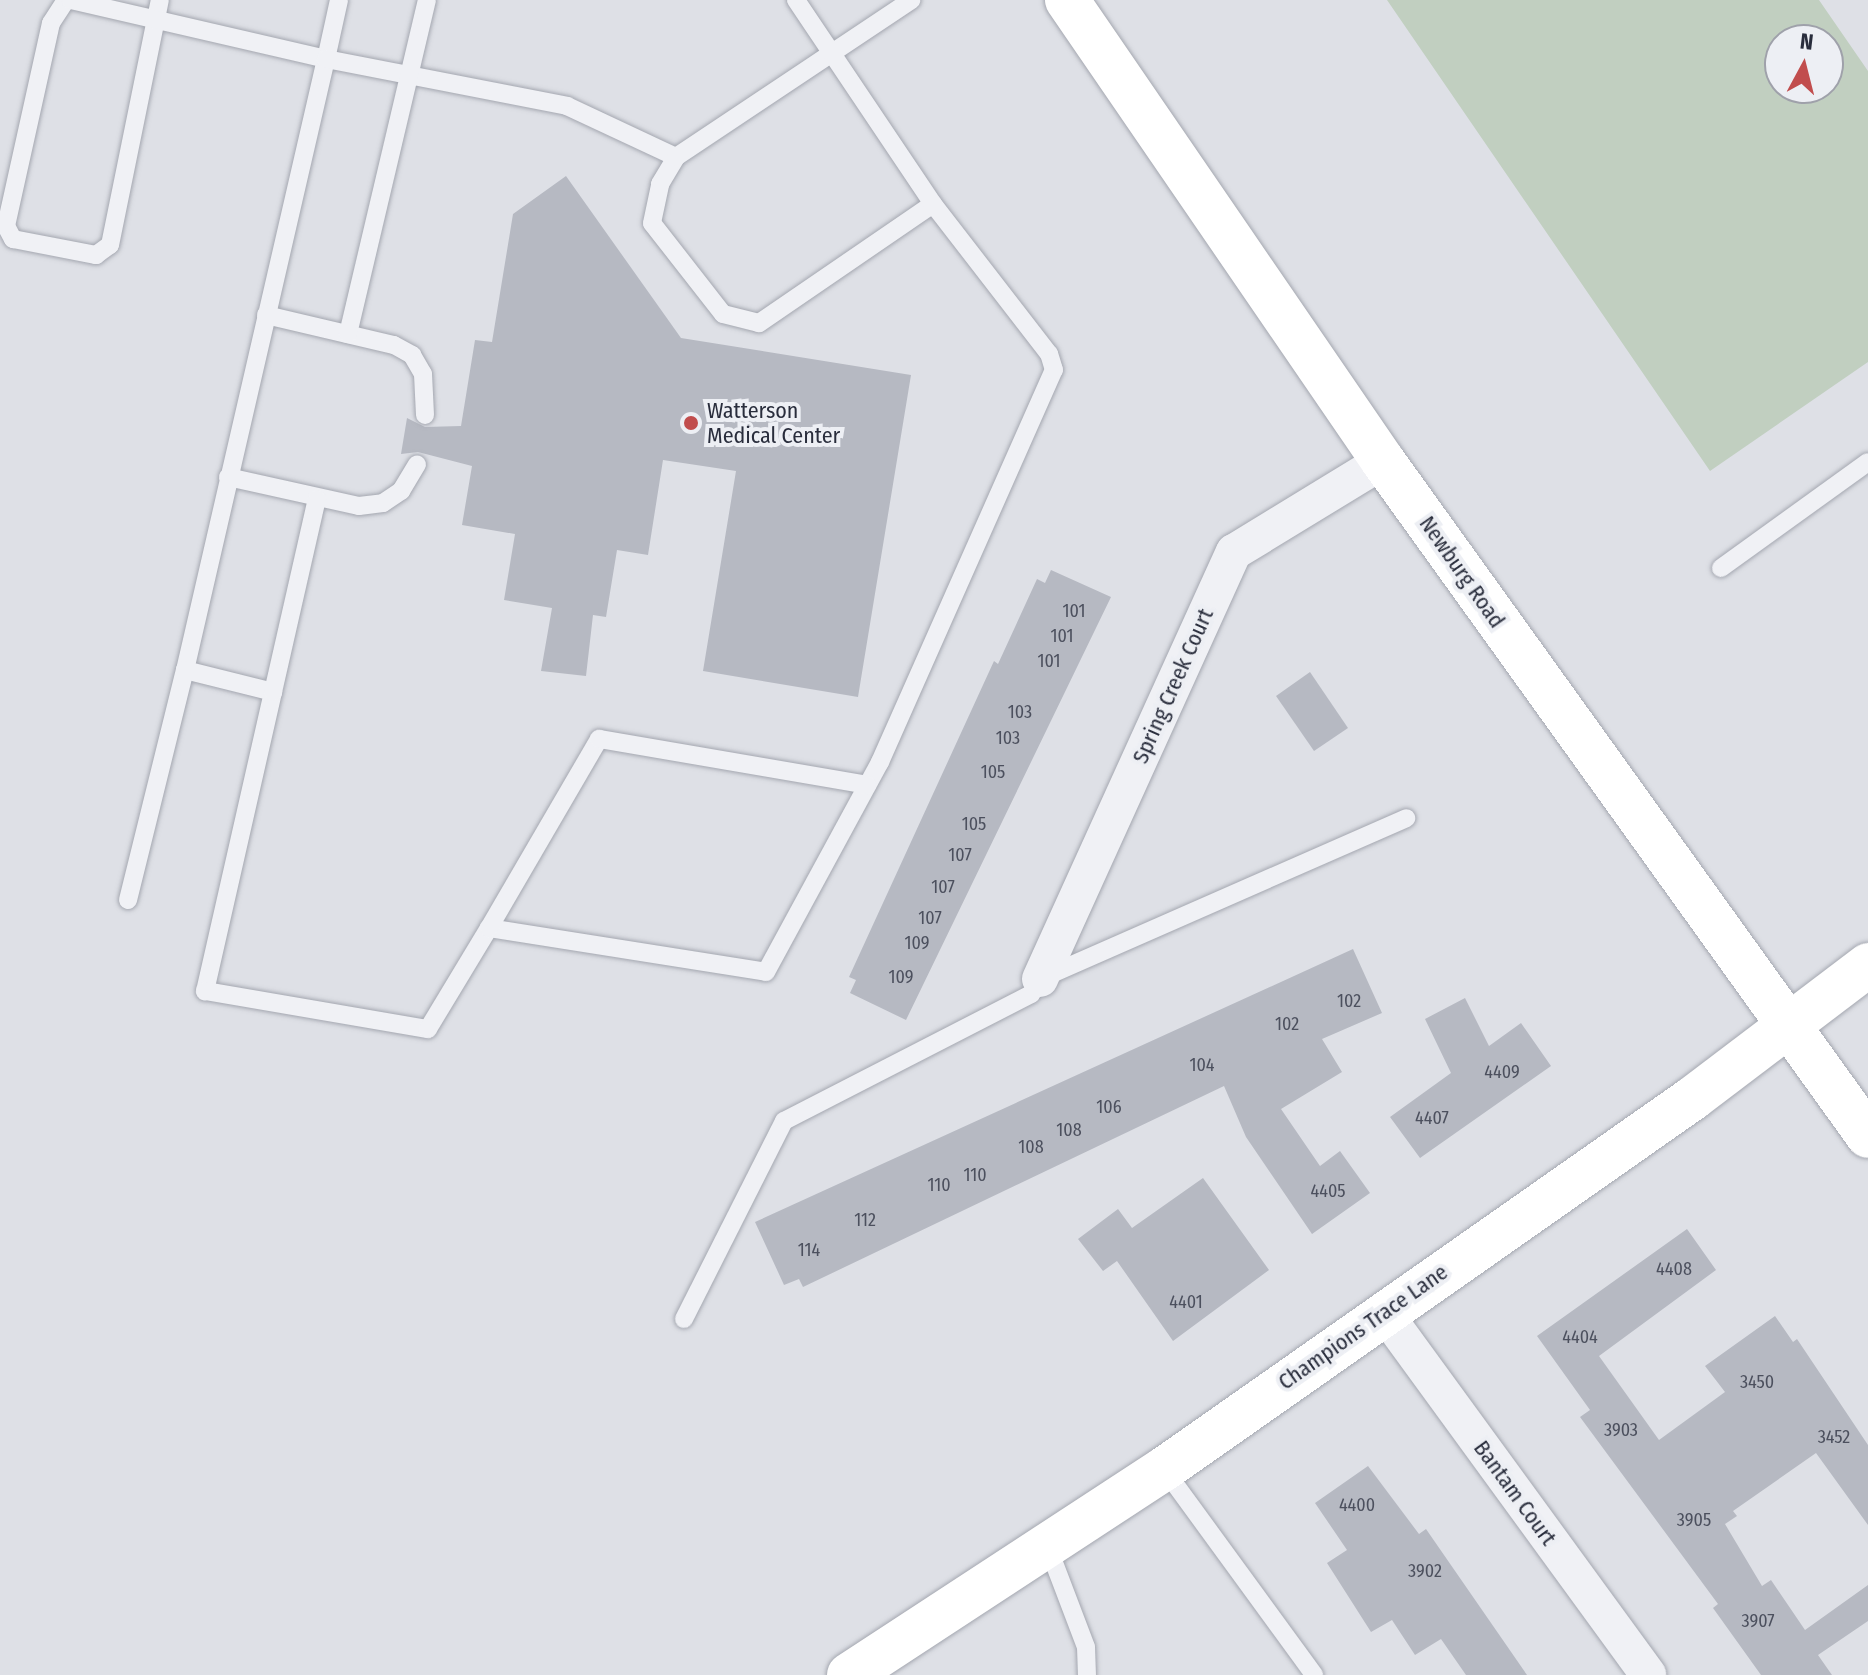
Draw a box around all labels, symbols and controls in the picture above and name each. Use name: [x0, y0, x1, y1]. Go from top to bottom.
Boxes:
north arrow: [1764, 24, 1844, 104]
text: N: [1799, 27, 1815, 56]
place label: Watterson Medical Center: [707, 397, 840, 448]
marker: Watterson Medical Center: [682, 414, 700, 432]
street label: Newburg Road: [1414, 511, 1510, 633]
house number: 101: [1063, 600, 1085, 622]
street label: Spring Creek Court: [1127, 604, 1219, 768]
house number: 101: [1051, 625, 1073, 647]
house number: 101: [1038, 650, 1060, 672]
house number: 103: [1008, 701, 1032, 723]
house number: 103: [996, 727, 1020, 749]
house number: 105: [981, 761, 1005, 783]
house number: 105: [962, 813, 986, 835]
house number: 107: [948, 844, 972, 866]
house number: 107: [931, 876, 955, 898]
house number: 107: [918, 907, 942, 929]
house number: 109: [904, 932, 930, 954]
house number: 109: [888, 966, 914, 988]
house number: 102: [1337, 990, 1361, 1012]
house number: 102: [1275, 1013, 1299, 1035]
house number: 104: [1189, 1054, 1215, 1076]
house number: 4409: [1484, 1061, 1520, 1083]
house number: 106: [1096, 1096, 1122, 1118]
house number: 4407: [1415, 1107, 1449, 1129]
house number: 108: [1056, 1119, 1082, 1141]
house number: 108: [1018, 1136, 1044, 1158]
house number: 110: [963, 1164, 987, 1186]
house number: 110: [927, 1174, 951, 1196]
house number: 4405: [1310, 1180, 1346, 1202]
house number: 112: [854, 1209, 876, 1231]
house number: 114: [798, 1239, 820, 1261]
house number: 4408: [1656, 1258, 1692, 1280]
street label: Champions Trace Lane: [1273, 1259, 1453, 1395]
house number: 4401: [1169, 1291, 1203, 1313]
house number: 4404: [1562, 1326, 1598, 1348]
house number: 3450: [1740, 1371, 1774, 1393]
house number: 3903: [1604, 1419, 1638, 1441]
house number: 3452: [1818, 1426, 1850, 1448]
street label: Bantam Court: [1468, 1435, 1562, 1551]
house number: 4400: [1339, 1494, 1375, 1516]
house number: 3905: [1677, 1509, 1711, 1531]
house number: 3902: [1408, 1560, 1442, 1582]
house number: 3907: [1741, 1610, 1775, 1632]

